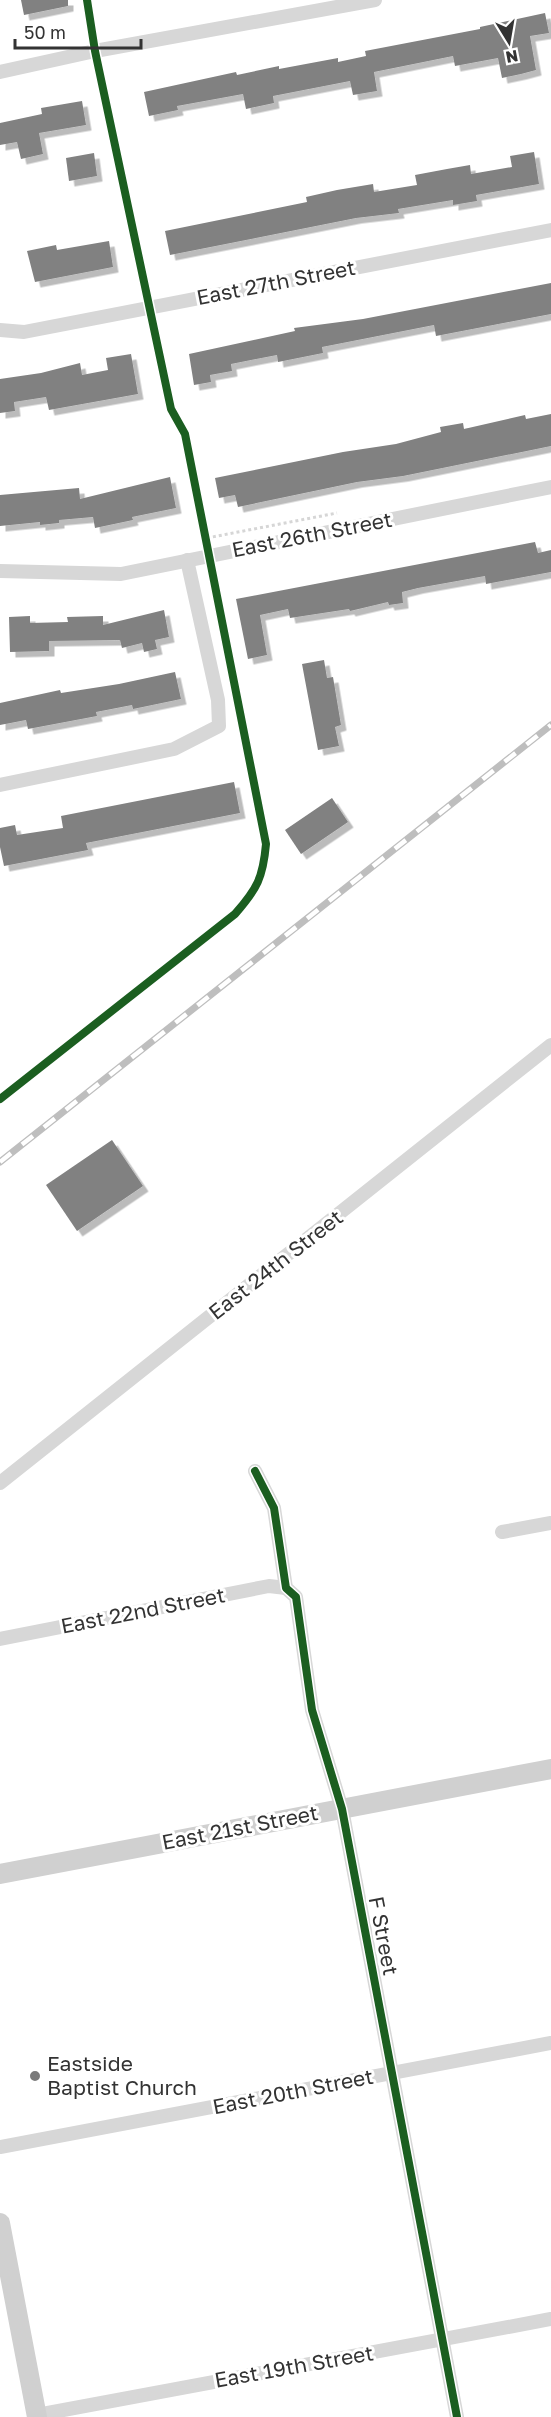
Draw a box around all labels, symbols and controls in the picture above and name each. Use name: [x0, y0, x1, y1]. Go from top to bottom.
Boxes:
scale bar: [15, 12, 141, 50]
north arrow: [479, 12, 539, 72]
text: 50 m: [24, 21, 66, 43]
text: N: [504, 46, 520, 68]
street label: East 27th Street: [194, 254, 357, 310]
street label: East 26th Street: [229, 506, 394, 562]
street label: East 24th Street: [203, 1204, 348, 1325]
street label: East 22nd Street: [58, 1581, 227, 1639]
street label: East 21st Street: [160, 1799, 320, 1855]
street label: F Street: [364, 1894, 404, 1978]
place label: Eastside Baptist Church: [47, 2050, 197, 2100]
street label: East 20th Street: [210, 2063, 375, 2119]
marker: Eastside Baptist Church: [28, 2069, 42, 2083]
street label: East 19th Street: [212, 2339, 375, 2393]

